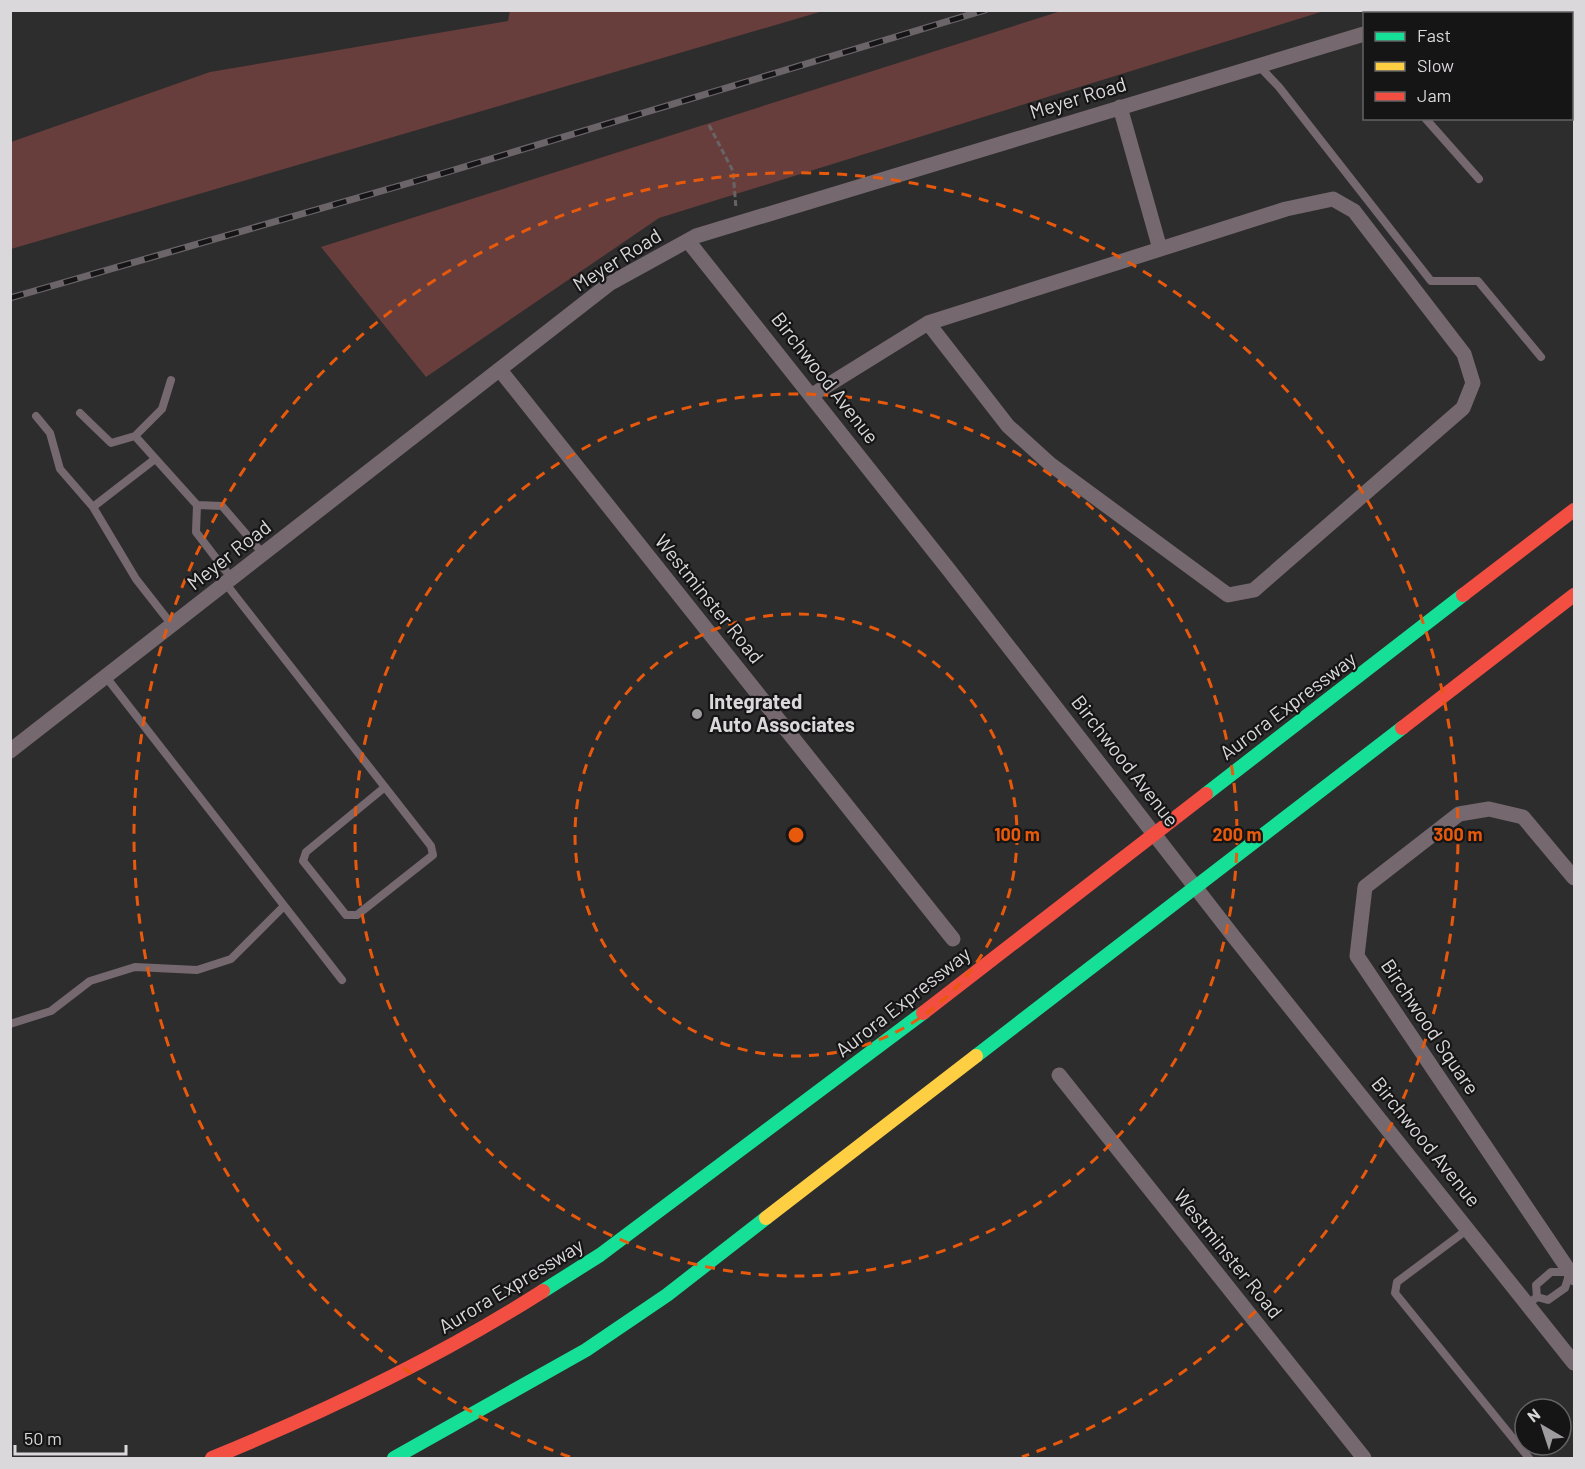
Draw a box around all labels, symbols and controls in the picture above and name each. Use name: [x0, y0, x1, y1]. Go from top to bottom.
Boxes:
legend: [1363, 12, 1573, 120]
text: Fast: [1417, 24, 1451, 46]
text: Slow: [1417, 54, 1454, 76]
street label: Meyer Road: [1027, 71, 1129, 123]
text: Jam: [1417, 84, 1451, 106]
street label: Meyer Road: [568, 223, 665, 296]
street label: Birchwood Avenue: [767, 307, 885, 448]
street label: Meyer Road: [182, 514, 275, 594]
street label: Westminster Road: [650, 529, 769, 668]
street label: Aurora Expressway: [1214, 646, 1360, 764]
place label: Integrated Auto Associates: [709, 689, 855, 736]
street label: Birchwood Avenue: [1067, 690, 1185, 831]
marker: Integrated Auto Associates: [690, 707, 704, 721]
text: 100 m: [994, 823, 1040, 845]
text: 200 m: [1212, 823, 1262, 845]
text: 300 m: [1434, 823, 1482, 845]
centre of rings: [786, 825, 806, 845]
street label: Aurora Expressway: [830, 941, 975, 1061]
street label: Birchwood Square: [1377, 954, 1485, 1099]
street label: Birchwood Avenue: [1367, 1072, 1487, 1211]
street label: Westminster Road: [1169, 1184, 1288, 1323]
street label: Aurora Expressway: [434, 1232, 587, 1338]
north arrow: [1513, 1397, 1573, 1457]
text: N: [1523, 1404, 1543, 1426]
scale bar: [15, 1418, 126, 1456]
text: 50 m: [24, 1427, 62, 1449]

